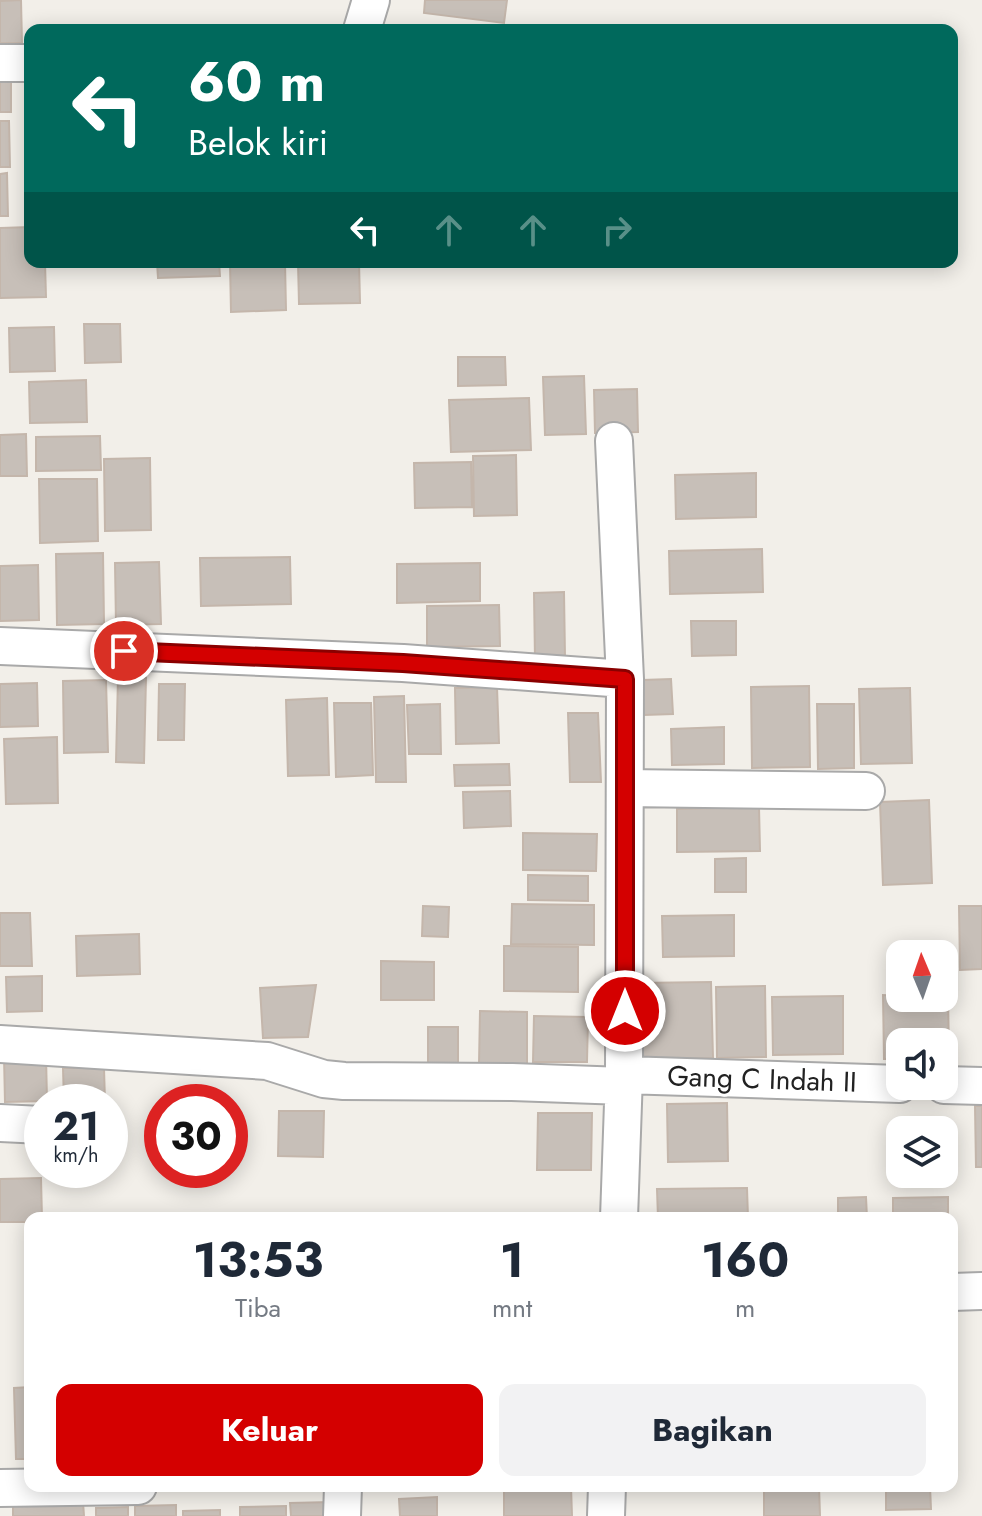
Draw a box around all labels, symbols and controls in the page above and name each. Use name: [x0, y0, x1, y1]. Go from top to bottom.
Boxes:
text: 60 m: [188, 41, 325, 122]
icon: left: [56, 56, 160, 160]
text: Belok kiri: [188, 116, 328, 168]
icon: left: [343, 208, 387, 252]
icon: ahead: [427, 208, 471, 252]
icon: ahead: [511, 208, 555, 252]
icon: right: [595, 208, 639, 252]
pin: [90, 617, 158, 685]
icon: arrive: [102, 629, 146, 673]
north arrow: [886, 940, 958, 1012]
map controls: [886, 940, 958, 1188]
position arrow: [583, 969, 667, 1053]
button: sound: [886, 1028, 958, 1100]
street label: Gang C Indah II: [667, 1055, 857, 1103]
speed limit sign: 30: [144, 1084, 248, 1188]
text: 21: [53, 1097, 99, 1155]
button: layers: [886, 1116, 958, 1188]
text: km/h: [53, 1141, 99, 1170]
text: 13:53: [193, 1226, 323, 1295]
text: 1: [500, 1226, 524, 1295]
text: 160: [701, 1226, 789, 1295]
text: Tiba: [235, 1289, 281, 1327]
text: mnt: [492, 1289, 532, 1327]
text: m: [735, 1289, 755, 1327]
button: Keluar: [56, 1384, 483, 1476]
button: Bagikan: [499, 1384, 926, 1476]

